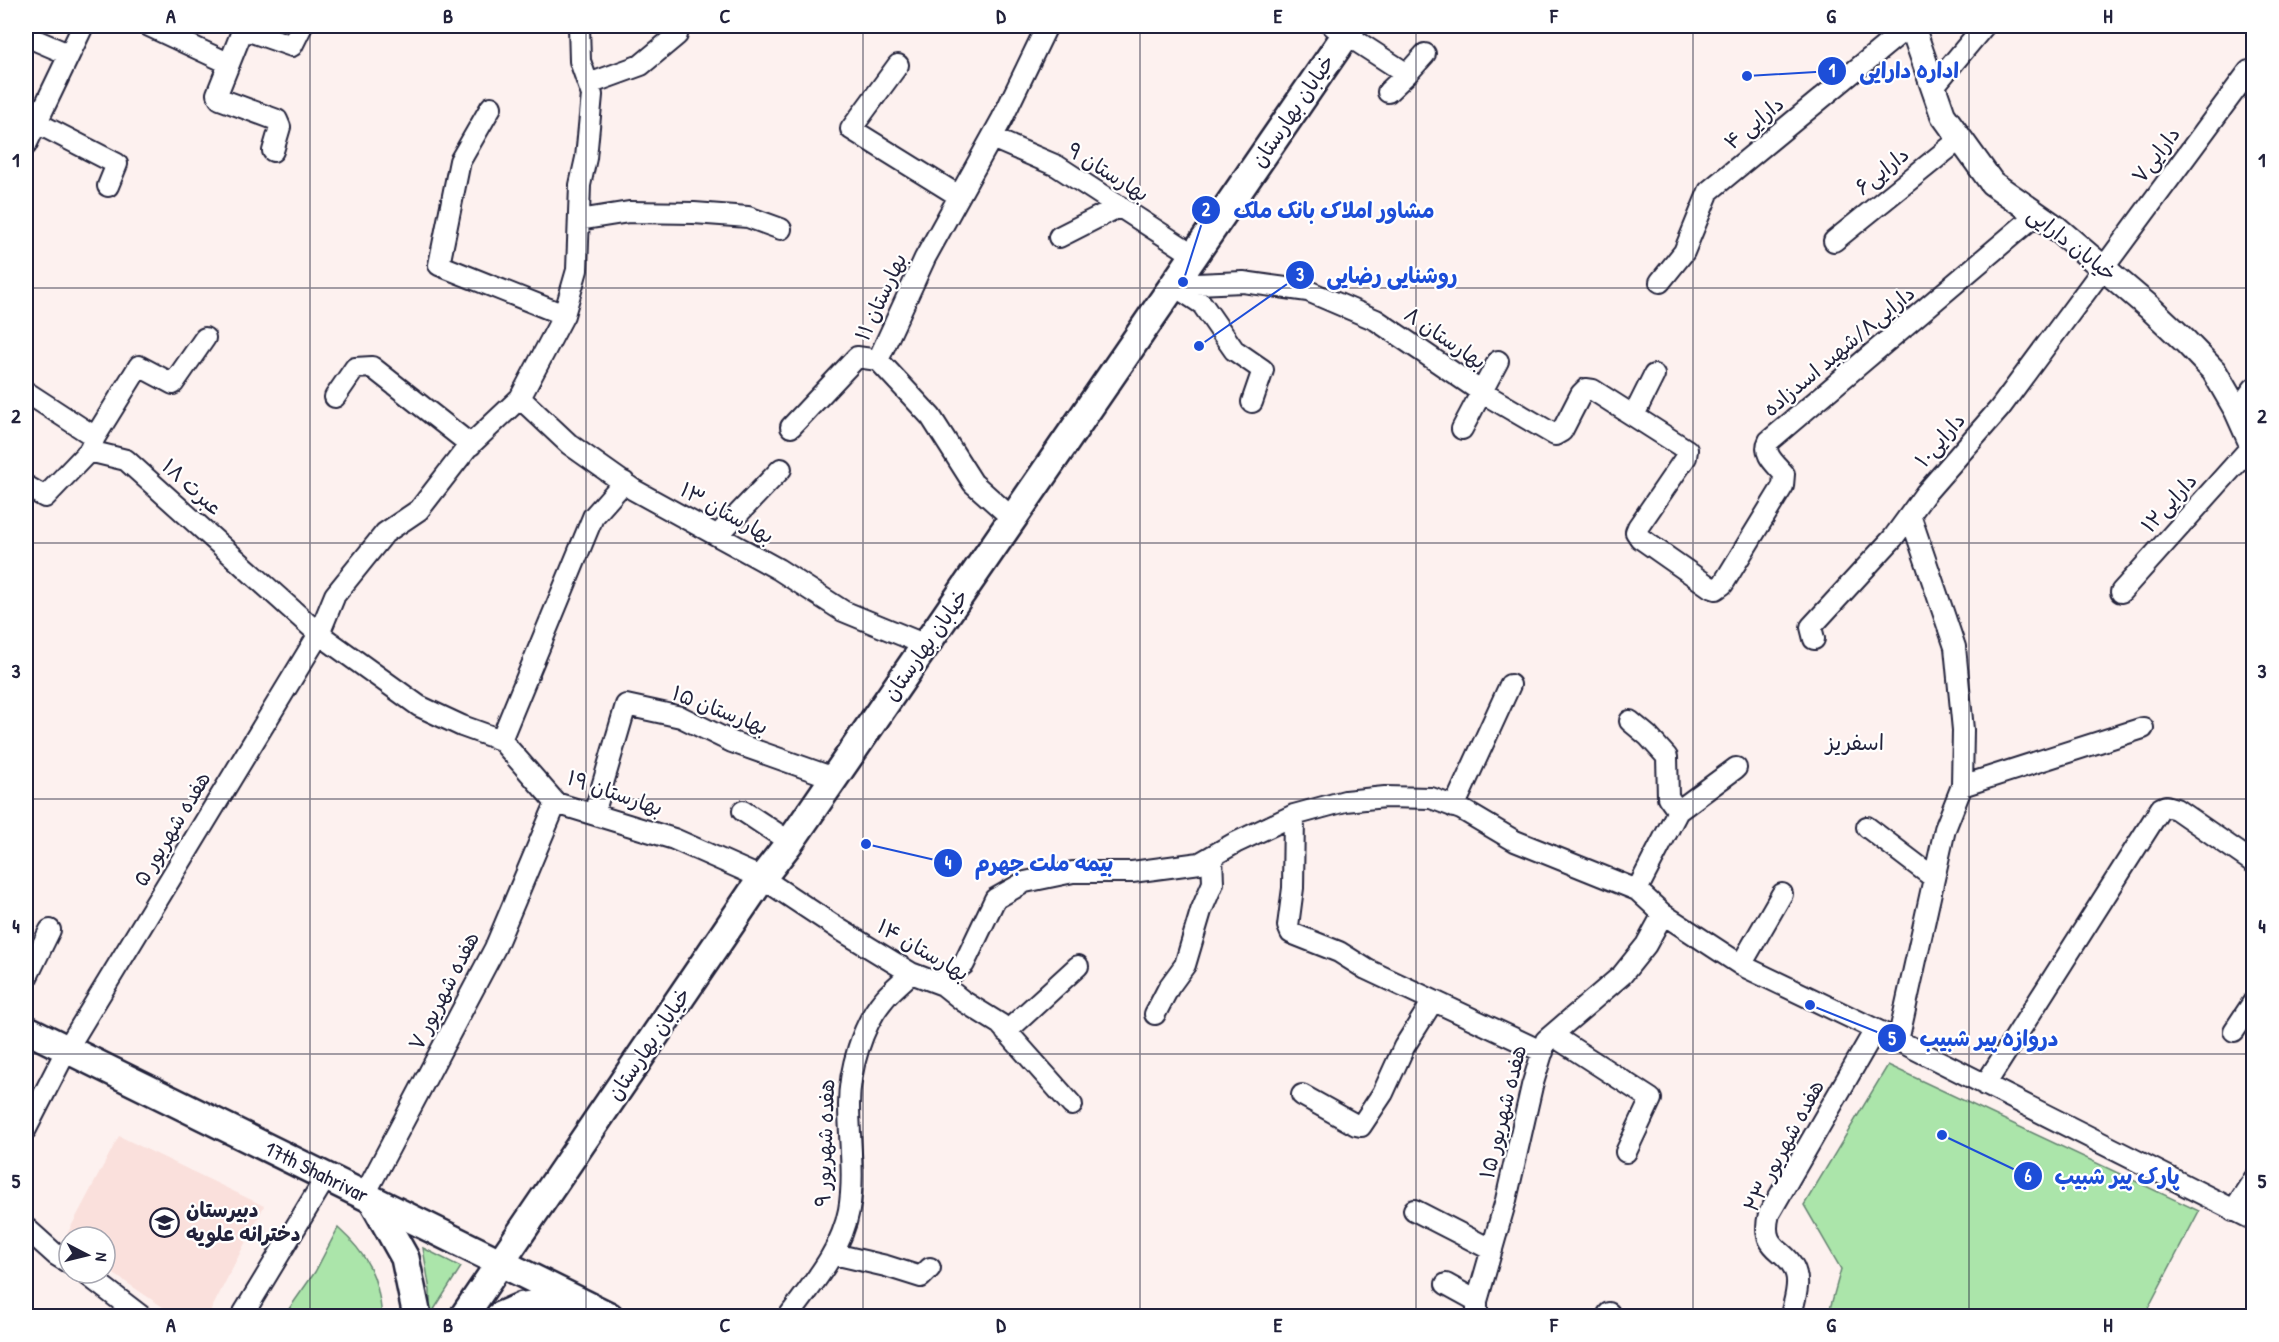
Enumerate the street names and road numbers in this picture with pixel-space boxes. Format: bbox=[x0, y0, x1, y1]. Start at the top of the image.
street label: خیابان بهارستان bbox=[1244, 49, 1341, 173]
street label: دارایی ۴ bbox=[1718, 89, 1790, 156]
street label: دارایی۷ bbox=[2125, 120, 2186, 189]
street label: بهارستان ۹ bbox=[1062, 135, 1155, 208]
street label: دارایی۶ bbox=[1848, 140, 1915, 201]
street label: خیابان دارایی bbox=[2022, 200, 2123, 288]
street label: بهارستان ۱۱ bbox=[848, 248, 913, 345]
street label: دارایی۸/شهید اسدزاده bbox=[1757, 278, 1921, 423]
street label: بهارستان ۸ bbox=[1399, 300, 1492, 376]
street label: دارایی۱۰ bbox=[1908, 406, 1971, 473]
street label: عبرت ۱۸ bbox=[156, 452, 229, 521]
street label: دارایی۱۲ bbox=[2134, 467, 2203, 539]
street label: بهارستان ۱۳ bbox=[675, 475, 779, 550]
street label: خیابان بهارستان bbox=[876, 583, 975, 706]
street label: بهارستان ۱۵ bbox=[668, 678, 772, 741]
street label: بهارستان ۱۹ bbox=[563, 763, 667, 822]
street label: هفده شهریور ۵ bbox=[126, 766, 217, 892]
street label: بهارستان ۱۴ bbox=[872, 912, 975, 988]
street label: هفده شهریور ۷ bbox=[401, 926, 486, 1055]
street label: خیابان بهارستان bbox=[600, 982, 697, 1106]
street label: هفده شهریور ۱۵ bbox=[1472, 1042, 1533, 1182]
street label: هفده شهریور ۲۳ bbox=[1736, 1074, 1831, 1217]
street label: هفده شهریور ۹ bbox=[808, 1079, 841, 1207]
street label: 17th Shahrivar bbox=[260, 1134, 374, 1209]

